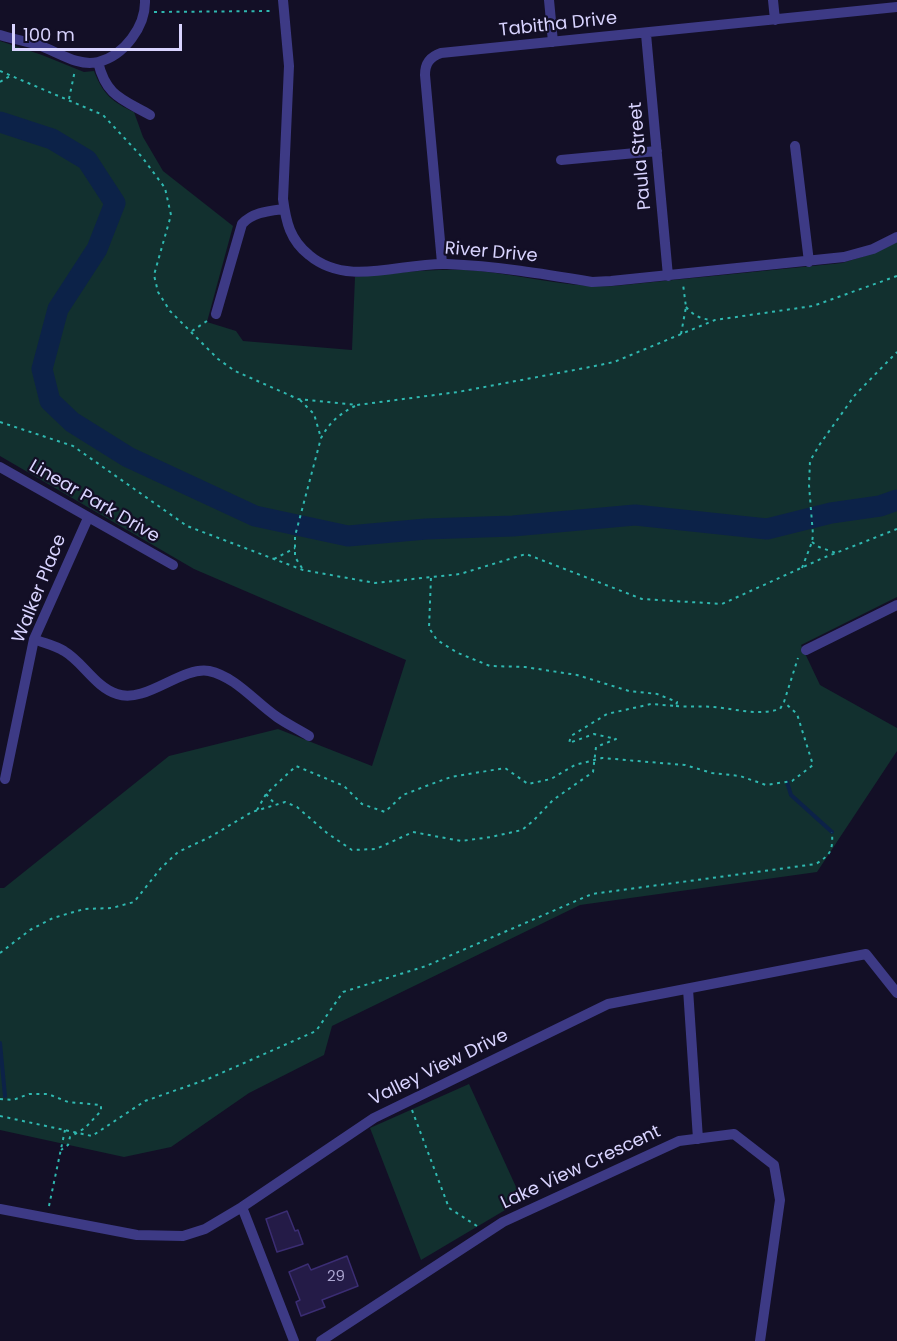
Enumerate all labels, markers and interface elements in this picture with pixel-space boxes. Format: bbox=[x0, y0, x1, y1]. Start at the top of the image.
street label: Tabitha Drive bbox=[498, 8, 618, 42]
scale bar bbox=[15, 12, 184, 50]
text: 100 m bbox=[23, 22, 75, 47]
street label: Paula Street bbox=[626, 101, 656, 211]
street label: River Drive bbox=[444, 238, 538, 268]
street label: Linear Park Drive bbox=[25, 456, 163, 548]
street label: Walker Place bbox=[8, 532, 72, 646]
street label: Valley View Drive bbox=[366, 1025, 512, 1111]
street label: Lake View Crescent bbox=[498, 1121, 664, 1215]
house number: 29 bbox=[327, 1268, 345, 1286]

